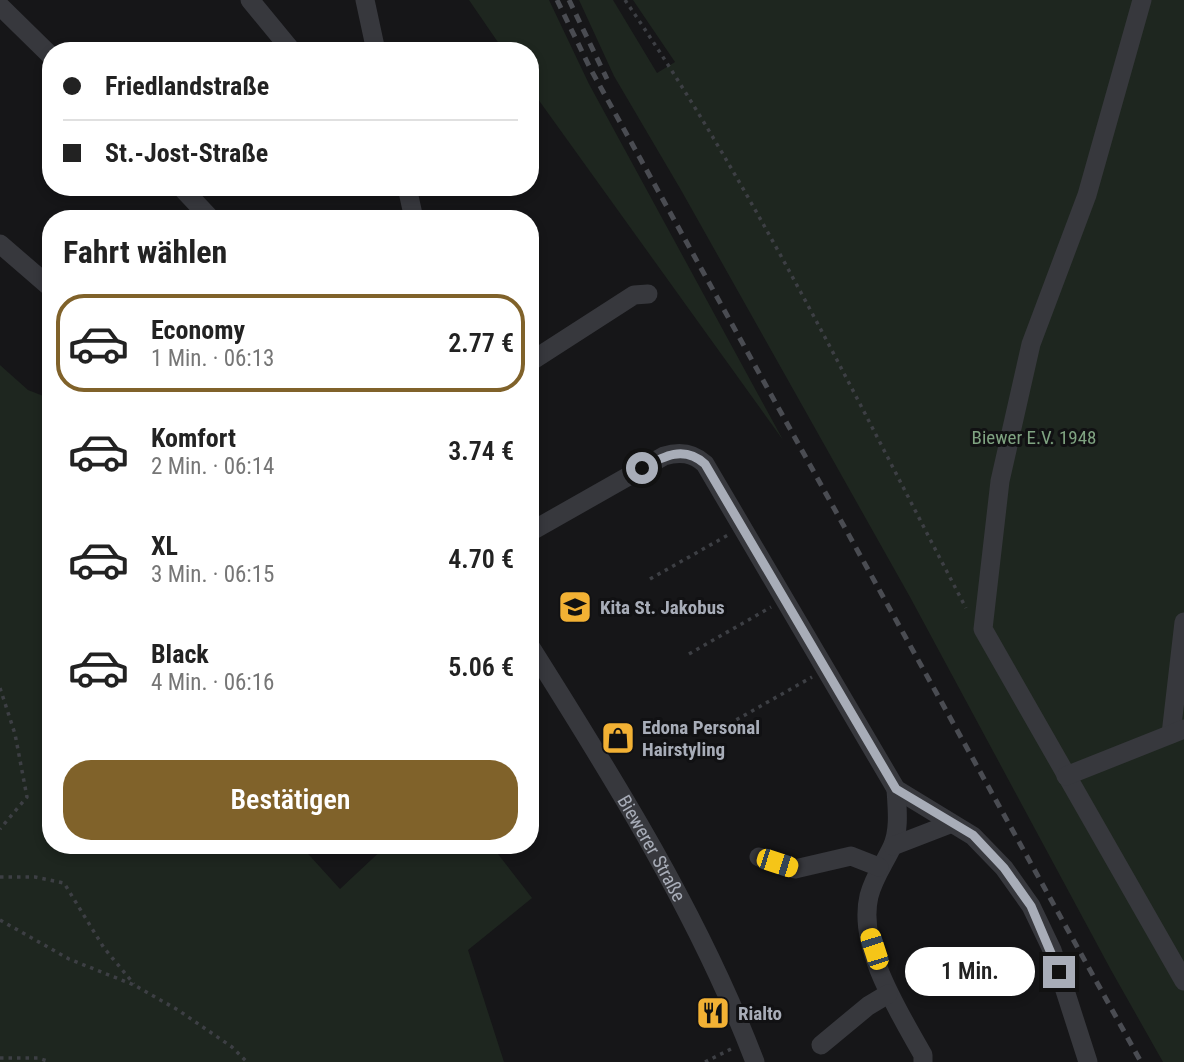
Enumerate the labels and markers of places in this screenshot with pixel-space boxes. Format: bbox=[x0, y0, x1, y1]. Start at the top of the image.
school or university icon: Kita St. Jakobus bbox=[556, 588, 594, 626]
place label: Kita St. Jakobus bbox=[600, 596, 725, 619]
place label: Edona Personal Hairstyling bbox=[642, 716, 760, 761]
shop icon: Edona Personal Hairstyling bbox=[599, 719, 637, 757]
restaurant icon: Rialto bbox=[694, 994, 732, 1032]
place label: Rialto bbox=[738, 1002, 782, 1025]

